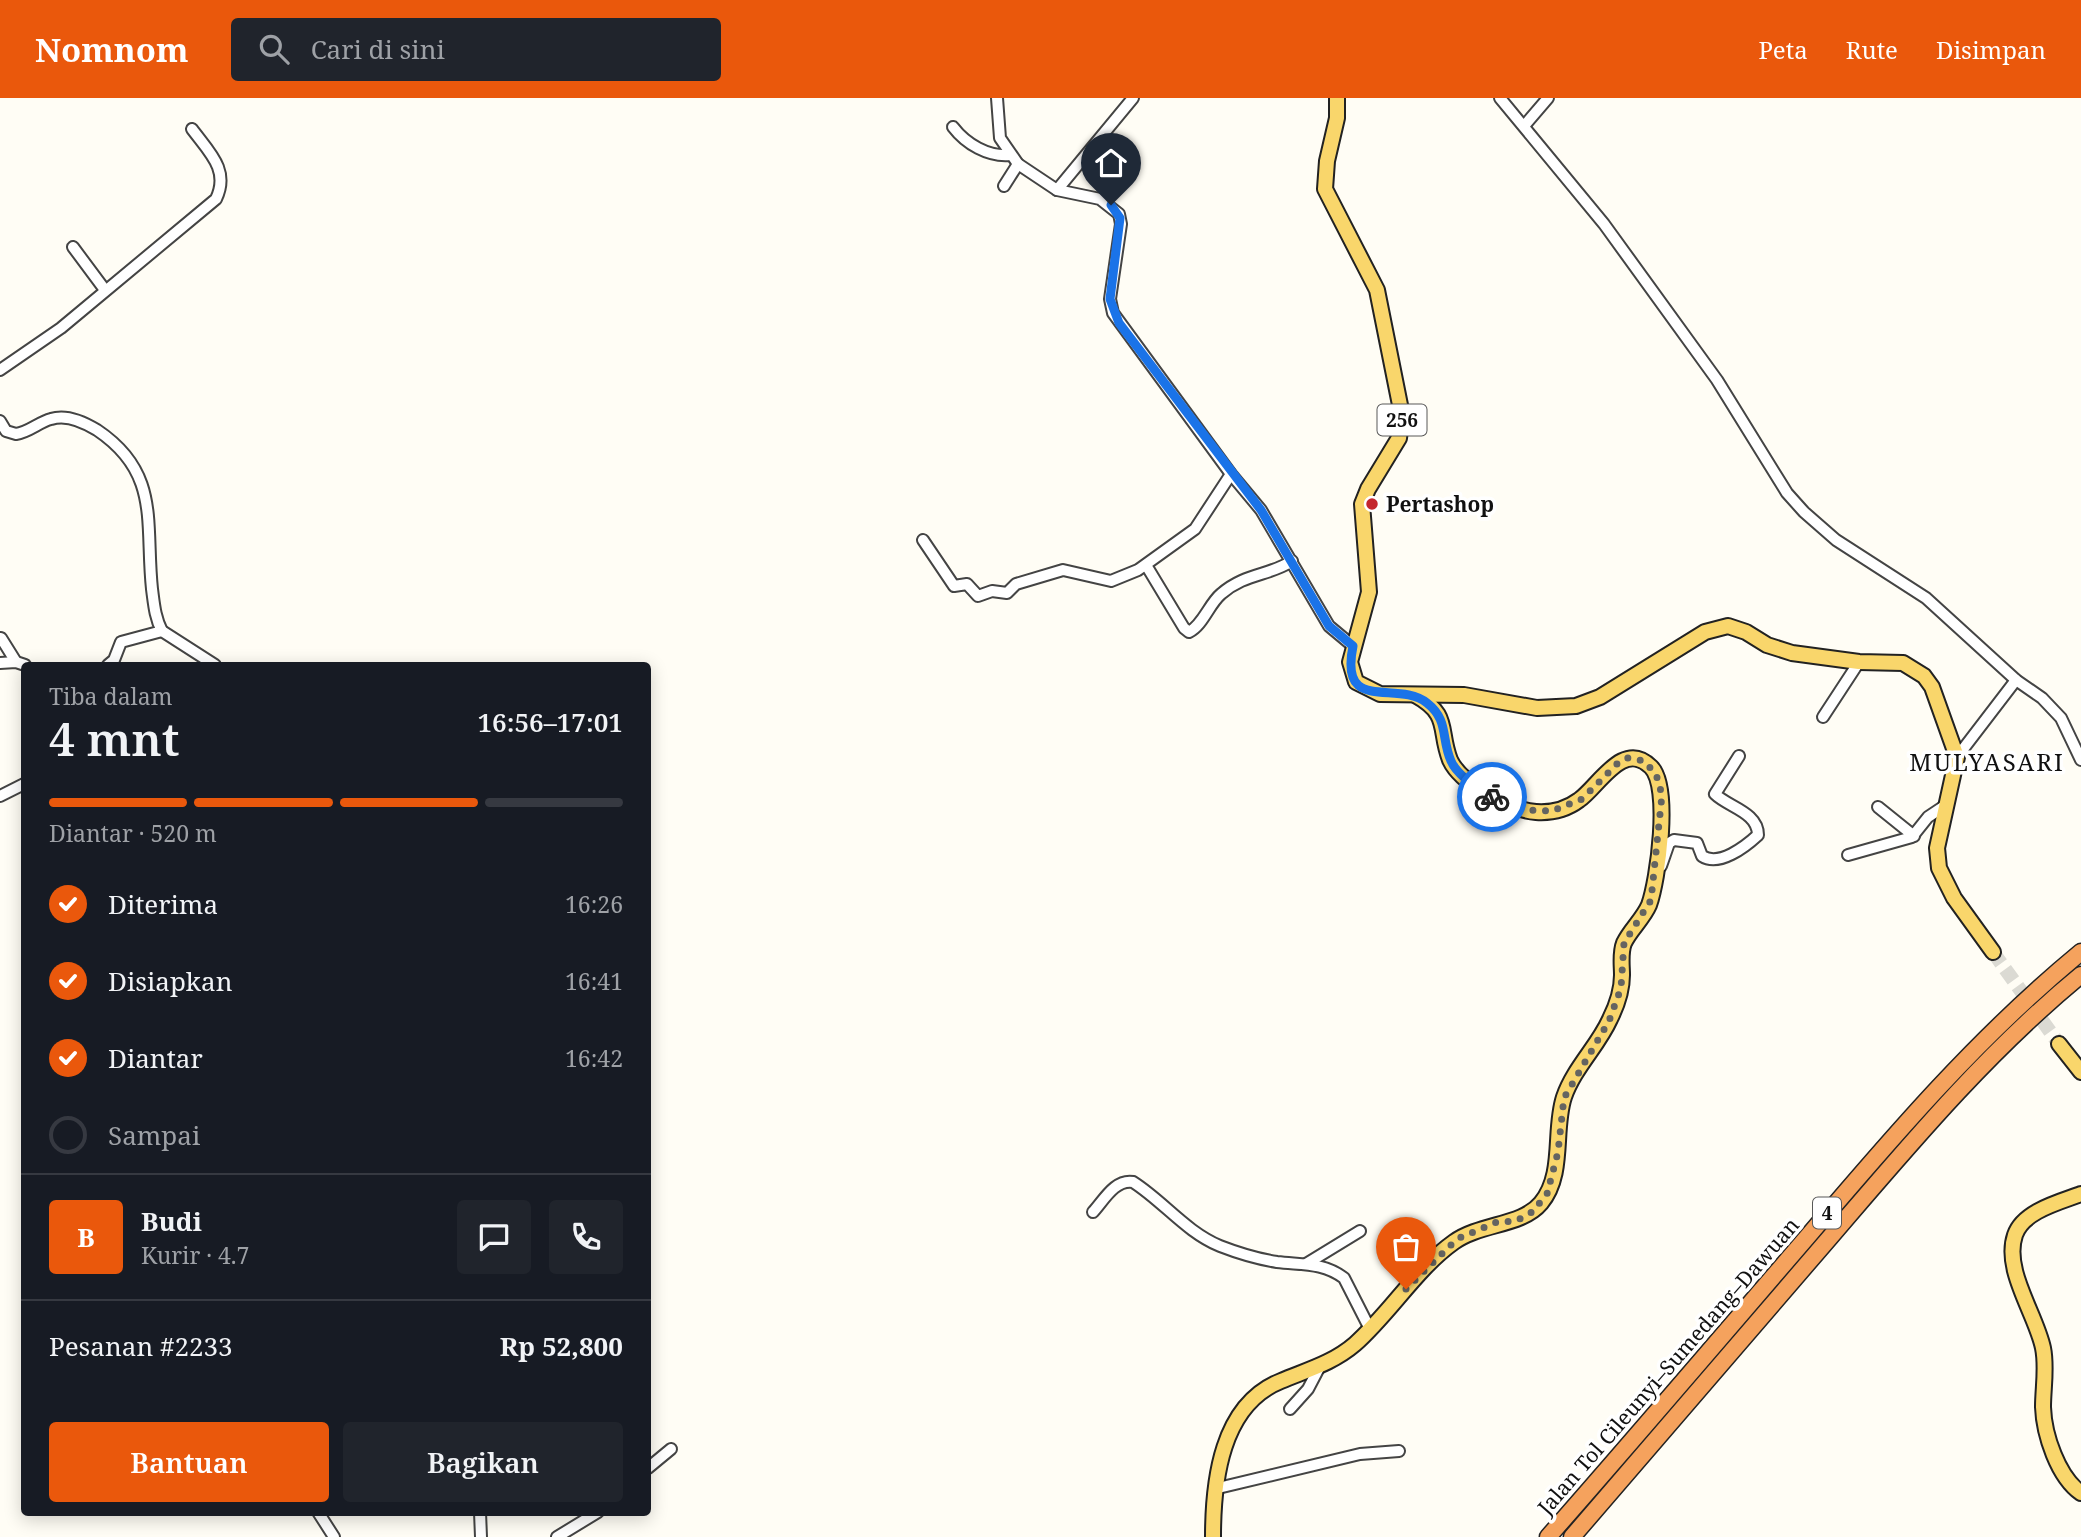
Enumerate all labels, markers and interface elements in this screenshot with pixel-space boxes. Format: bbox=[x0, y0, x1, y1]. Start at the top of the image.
search box bbox=[231, 18, 721, 81]
text: Nomnom bbox=[35, 27, 189, 72]
icon: search bbox=[255, 30, 293, 68]
text: Cari di sini bbox=[311, 31, 445, 67]
text: Peta bbox=[1758, 33, 1808, 66]
text: Rute bbox=[1846, 33, 1898, 66]
text: Disimpan bbox=[1936, 33, 2046, 66]
pin bbox=[1081, 133, 1141, 205]
icon: home bbox=[1092, 144, 1130, 182]
road number: 256 bbox=[1378, 404, 1426, 436]
place label: Pertashop bbox=[1386, 490, 1494, 518]
marker: Pertashop bbox=[1364, 496, 1380, 512]
text: Tiba dalam bbox=[49, 680, 172, 712]
text: 16:56–17:01 bbox=[477, 704, 623, 740]
text: 4 mnt bbox=[49, 707, 180, 769]
district label: MULYASARI bbox=[1909, 745, 2065, 778]
courier bbox=[1457, 762, 1527, 832]
icon: bike bbox=[1473, 778, 1511, 816]
text: Diantar · 520 m bbox=[49, 817, 217, 849]
icon: check bbox=[49, 885, 87, 923]
text: Diterima bbox=[108, 886, 218, 922]
text: 16:26 bbox=[565, 888, 623, 920]
icon: check bbox=[49, 962, 87, 1000]
text: Disiapkan bbox=[108, 963, 233, 999]
text: 16:41 bbox=[565, 965, 623, 997]
icon: check bbox=[49, 1039, 87, 1077]
text: Diantar bbox=[108, 1040, 203, 1076]
text: 16:42 bbox=[565, 1042, 623, 1074]
text: Sampai bbox=[108, 1117, 200, 1153]
road number: 4 bbox=[1813, 1198, 1841, 1228]
button: chat bbox=[457, 1200, 531, 1274]
button: phone bbox=[549, 1200, 623, 1274]
text: Budi bbox=[141, 1203, 202, 1239]
street label: Jalan Tol Cileunyi–Sumedang–Dawuan bbox=[1530, 1211, 1805, 1521]
pin bbox=[1376, 1217, 1436, 1289]
text: B bbox=[77, 1219, 95, 1255]
icon: bag bbox=[1387, 1228, 1425, 1266]
text: Kurir · 4.7 bbox=[141, 1239, 249, 1271]
text: Pesanan #2233 bbox=[49, 1328, 233, 1364]
text: Rp 52,800 bbox=[500, 1328, 623, 1364]
button: Bantuan bbox=[49, 1422, 329, 1502]
button: Bagikan bbox=[343, 1422, 623, 1502]

